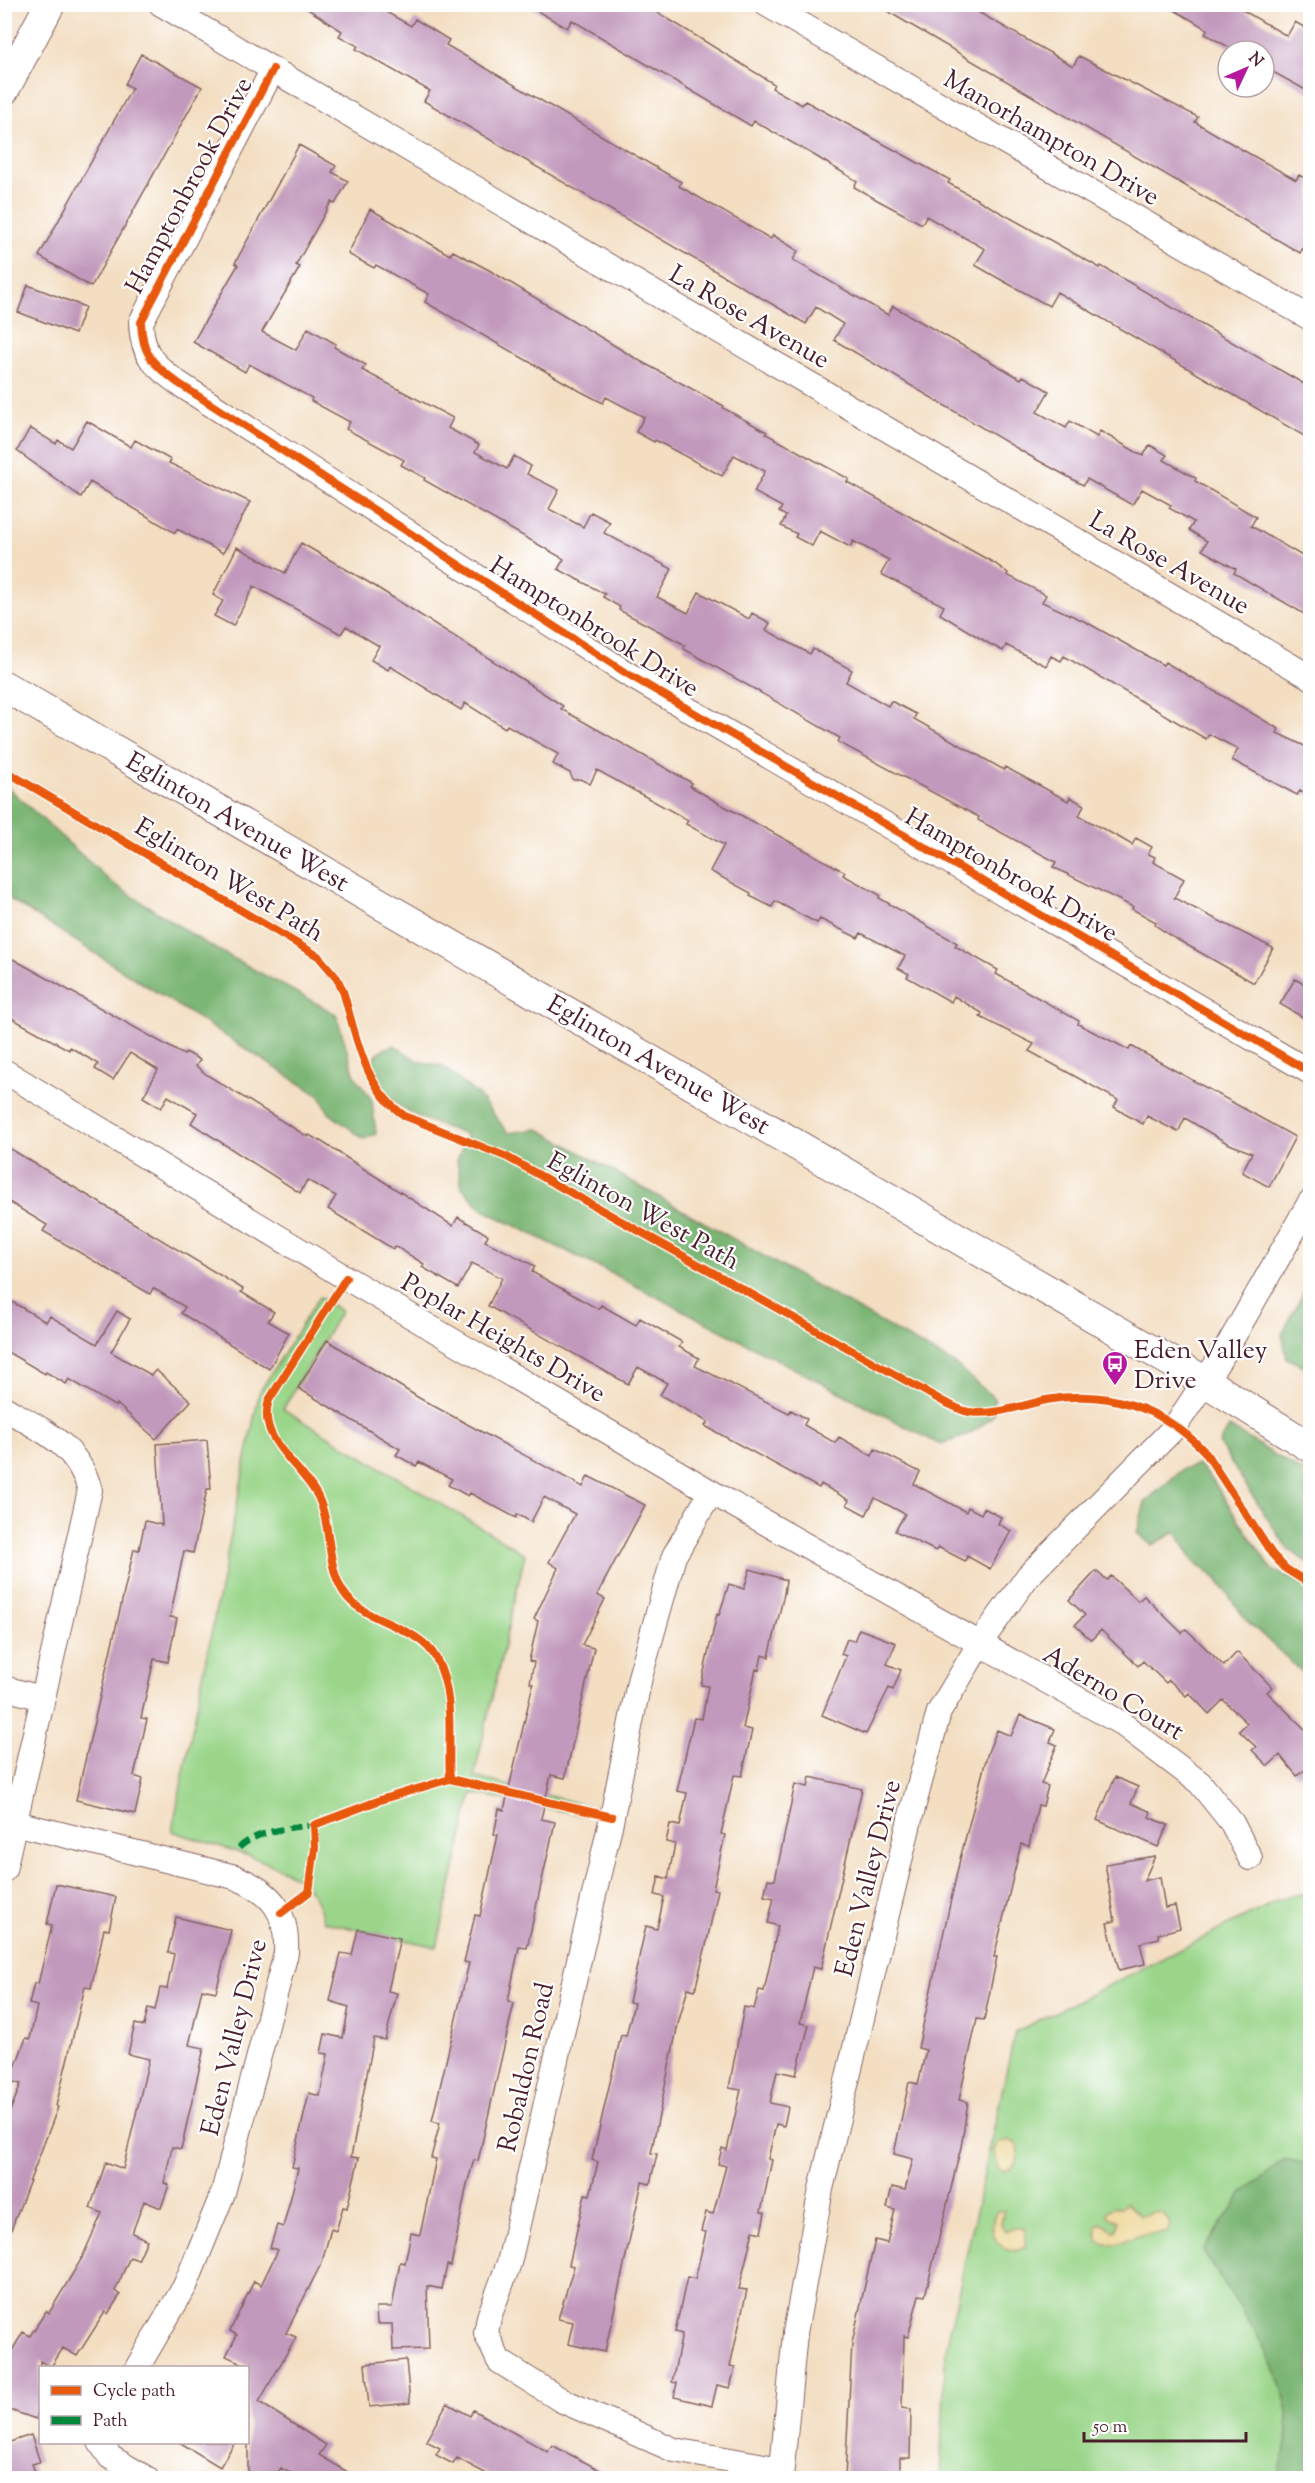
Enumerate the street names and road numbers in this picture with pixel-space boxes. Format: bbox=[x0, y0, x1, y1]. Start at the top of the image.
street label: Manorhampton Drive bbox=[936, 62, 1166, 216]
street label: Hamptonbrook Drive bbox=[117, 71, 263, 301]
street label: La Rose Avenue bbox=[662, 257, 836, 379]
street label: La Rose Avenue bbox=[1082, 503, 1256, 625]
street label: Hamptonbrook Drive bbox=[482, 549, 706, 708]
street label: Eglinton Avenue West bbox=[118, 744, 355, 902]
street label: Hamptonbrook Drive bbox=[897, 800, 1124, 952]
street label: Eglinton West Path bbox=[127, 810, 331, 952]
street label: Eglinton Avenue West bbox=[539, 987, 776, 1145]
street label: Eglinton West Path bbox=[540, 1144, 746, 1281]
street label: Poplar Heights Drive bbox=[394, 1265, 612, 1413]
street label: Aderno Court bbox=[1035, 1637, 1191, 1751]
street label: Eden Valley Drive bbox=[827, 1776, 912, 1981]
street label: Eden Valley Drive bbox=[193, 1935, 278, 2140]
street label: Robaldon Road bbox=[490, 1979, 565, 2156]

